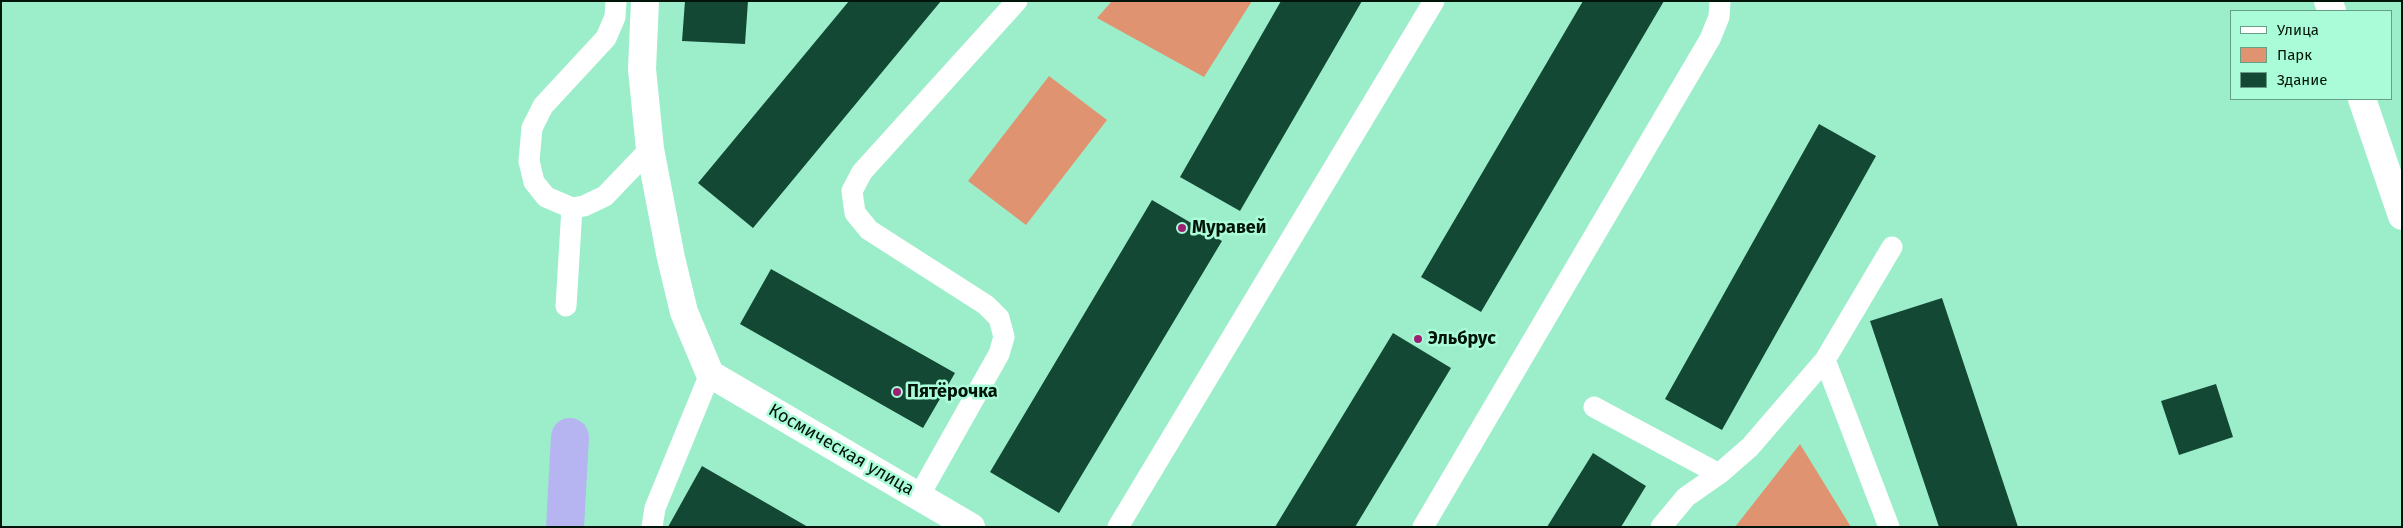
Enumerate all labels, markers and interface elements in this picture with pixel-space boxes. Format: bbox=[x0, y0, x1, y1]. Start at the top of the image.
legend bbox=[2230, 10, 2393, 100]
text: Улица bbox=[2277, 21, 2319, 39]
text: Парк bbox=[2277, 46, 2312, 64]
text: Здание bbox=[2277, 71, 2327, 89]
place label: Муравей bbox=[1192, 217, 1266, 239]
marker: Муравей bbox=[1176, 222, 1188, 234]
place label: Эльбрус bbox=[1428, 328, 1496, 350]
marker: Эльбрус bbox=[1412, 333, 1424, 345]
place label: Пятёрочка bbox=[907, 381, 998, 403]
marker: Пятёрочка bbox=[891, 386, 903, 398]
street label: Космическая улица bbox=[764, 400, 918, 500]

